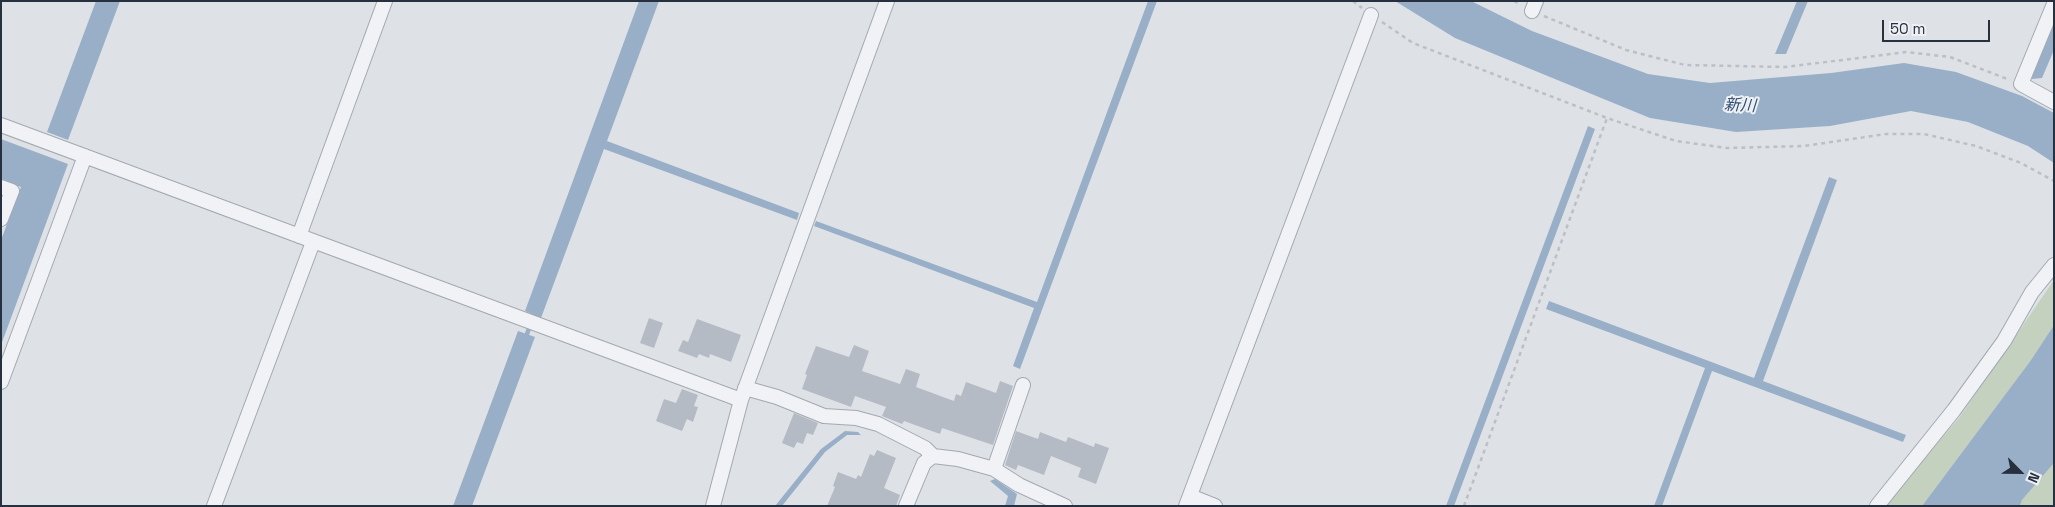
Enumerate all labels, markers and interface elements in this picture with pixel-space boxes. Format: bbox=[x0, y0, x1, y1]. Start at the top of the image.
scale bar bbox=[1885, 10, 1992, 42]
text: 50 m bbox=[1890, 19, 1925, 38]
water label: 新川 bbox=[1724, 96, 1756, 116]
north arrow bbox=[1995, 447, 2045, 497]
text: N bbox=[2024, 470, 2044, 486]

